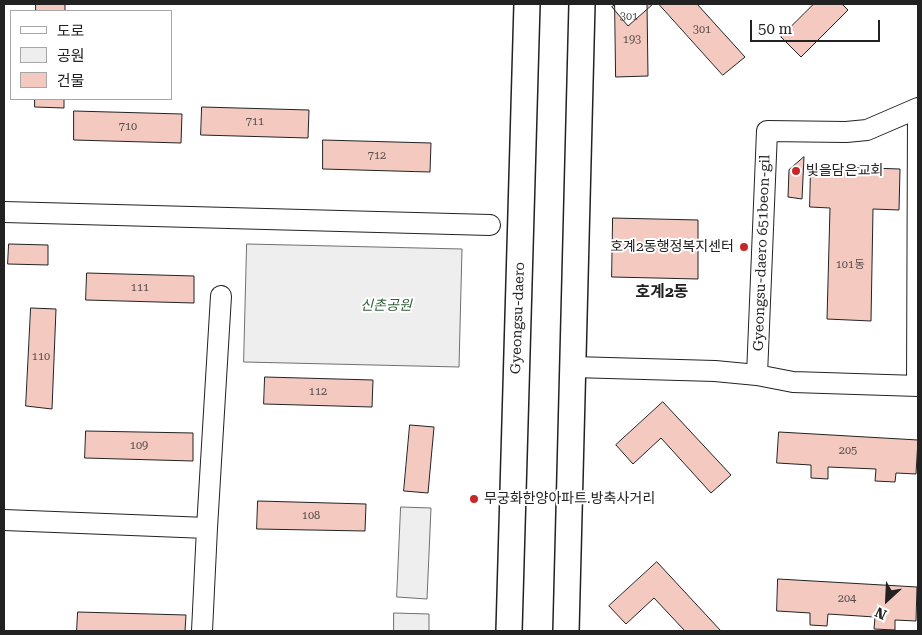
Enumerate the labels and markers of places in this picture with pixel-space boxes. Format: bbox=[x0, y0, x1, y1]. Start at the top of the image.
place label: 빛을담은교회 bbox=[806, 163, 883, 179]
marker: 빛을담은교회 bbox=[790, 165, 802, 177]
place label: 호계2동행정복지센터 bbox=[610, 239, 734, 255]
marker: 호계2동행정복지센터 bbox=[738, 241, 750, 253]
place label: 무궁화한양아파트.방축사거리 bbox=[484, 491, 655, 507]
marker: 무궁화한양아파트.방축사거리 bbox=[468, 493, 480, 505]

